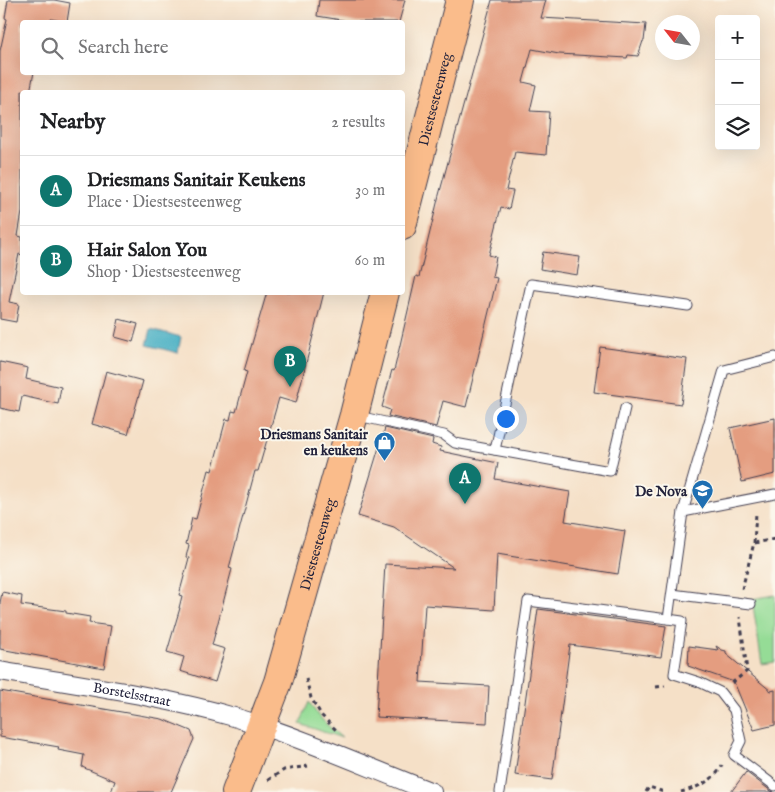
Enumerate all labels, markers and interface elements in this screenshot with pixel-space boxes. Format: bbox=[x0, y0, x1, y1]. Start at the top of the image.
north arrow bbox=[655, 15, 700, 60]
map controls bbox=[715, 15, 760, 150]
button: + bbox=[715, 15, 760, 60]
search box bbox=[20, 20, 405, 75]
icon: search bbox=[38, 34, 66, 62]
text: Search here bbox=[78, 36, 169, 60]
street label: Diestsesteenweg bbox=[415, 50, 456, 148]
button: − bbox=[715, 60, 760, 105]
button: layers bbox=[715, 105, 760, 150]
text: Nearby bbox=[40, 109, 105, 136]
text: 2 results bbox=[331, 113, 385, 133]
text: Driesmans Sanitair Keukens bbox=[87, 169, 305, 193]
text: A bbox=[51, 181, 61, 201]
text: 30 m bbox=[355, 181, 385, 201]
text: Place · Diestsesteenweg bbox=[87, 193, 241, 213]
text: Hair Salon You bbox=[87, 239, 207, 263]
text: B bbox=[51, 251, 61, 271]
text: 60 m bbox=[355, 251, 385, 271]
text: Shop · Diestsesteenweg bbox=[87, 263, 241, 283]
pin: B bbox=[274, 346, 306, 387]
your location bbox=[493, 406, 519, 432]
place label: Driesmans Sanitair en keukens bbox=[260, 426, 369, 460]
shop icon: Driesmans Sanitair en keukens bbox=[372, 430, 396, 461]
pin: A bbox=[449, 463, 481, 504]
school or university icon: De Nova bbox=[691, 479, 715, 510]
place label: De Nova bbox=[635, 483, 688, 501]
street label: Diestsesteenweg bbox=[296, 496, 340, 593]
street label: Borstelsstraat bbox=[92, 679, 173, 711]

